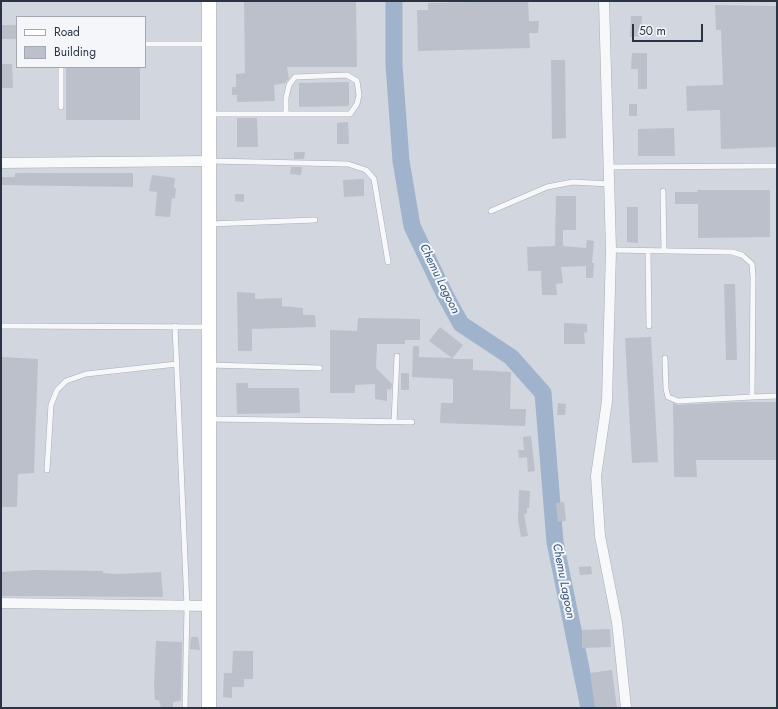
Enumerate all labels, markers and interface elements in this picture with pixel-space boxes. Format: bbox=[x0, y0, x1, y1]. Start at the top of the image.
legend bbox=[16, 16, 146, 68]
scale bar bbox=[634, 16, 705, 42]
text: 50 m bbox=[639, 22, 666, 40]
text: Road bbox=[54, 23, 80, 41]
text: Building bbox=[54, 43, 96, 61]
water label: Chemu Lagoon bbox=[416, 242, 462, 316]
water label: Chemu Lagoon bbox=[549, 542, 577, 620]

